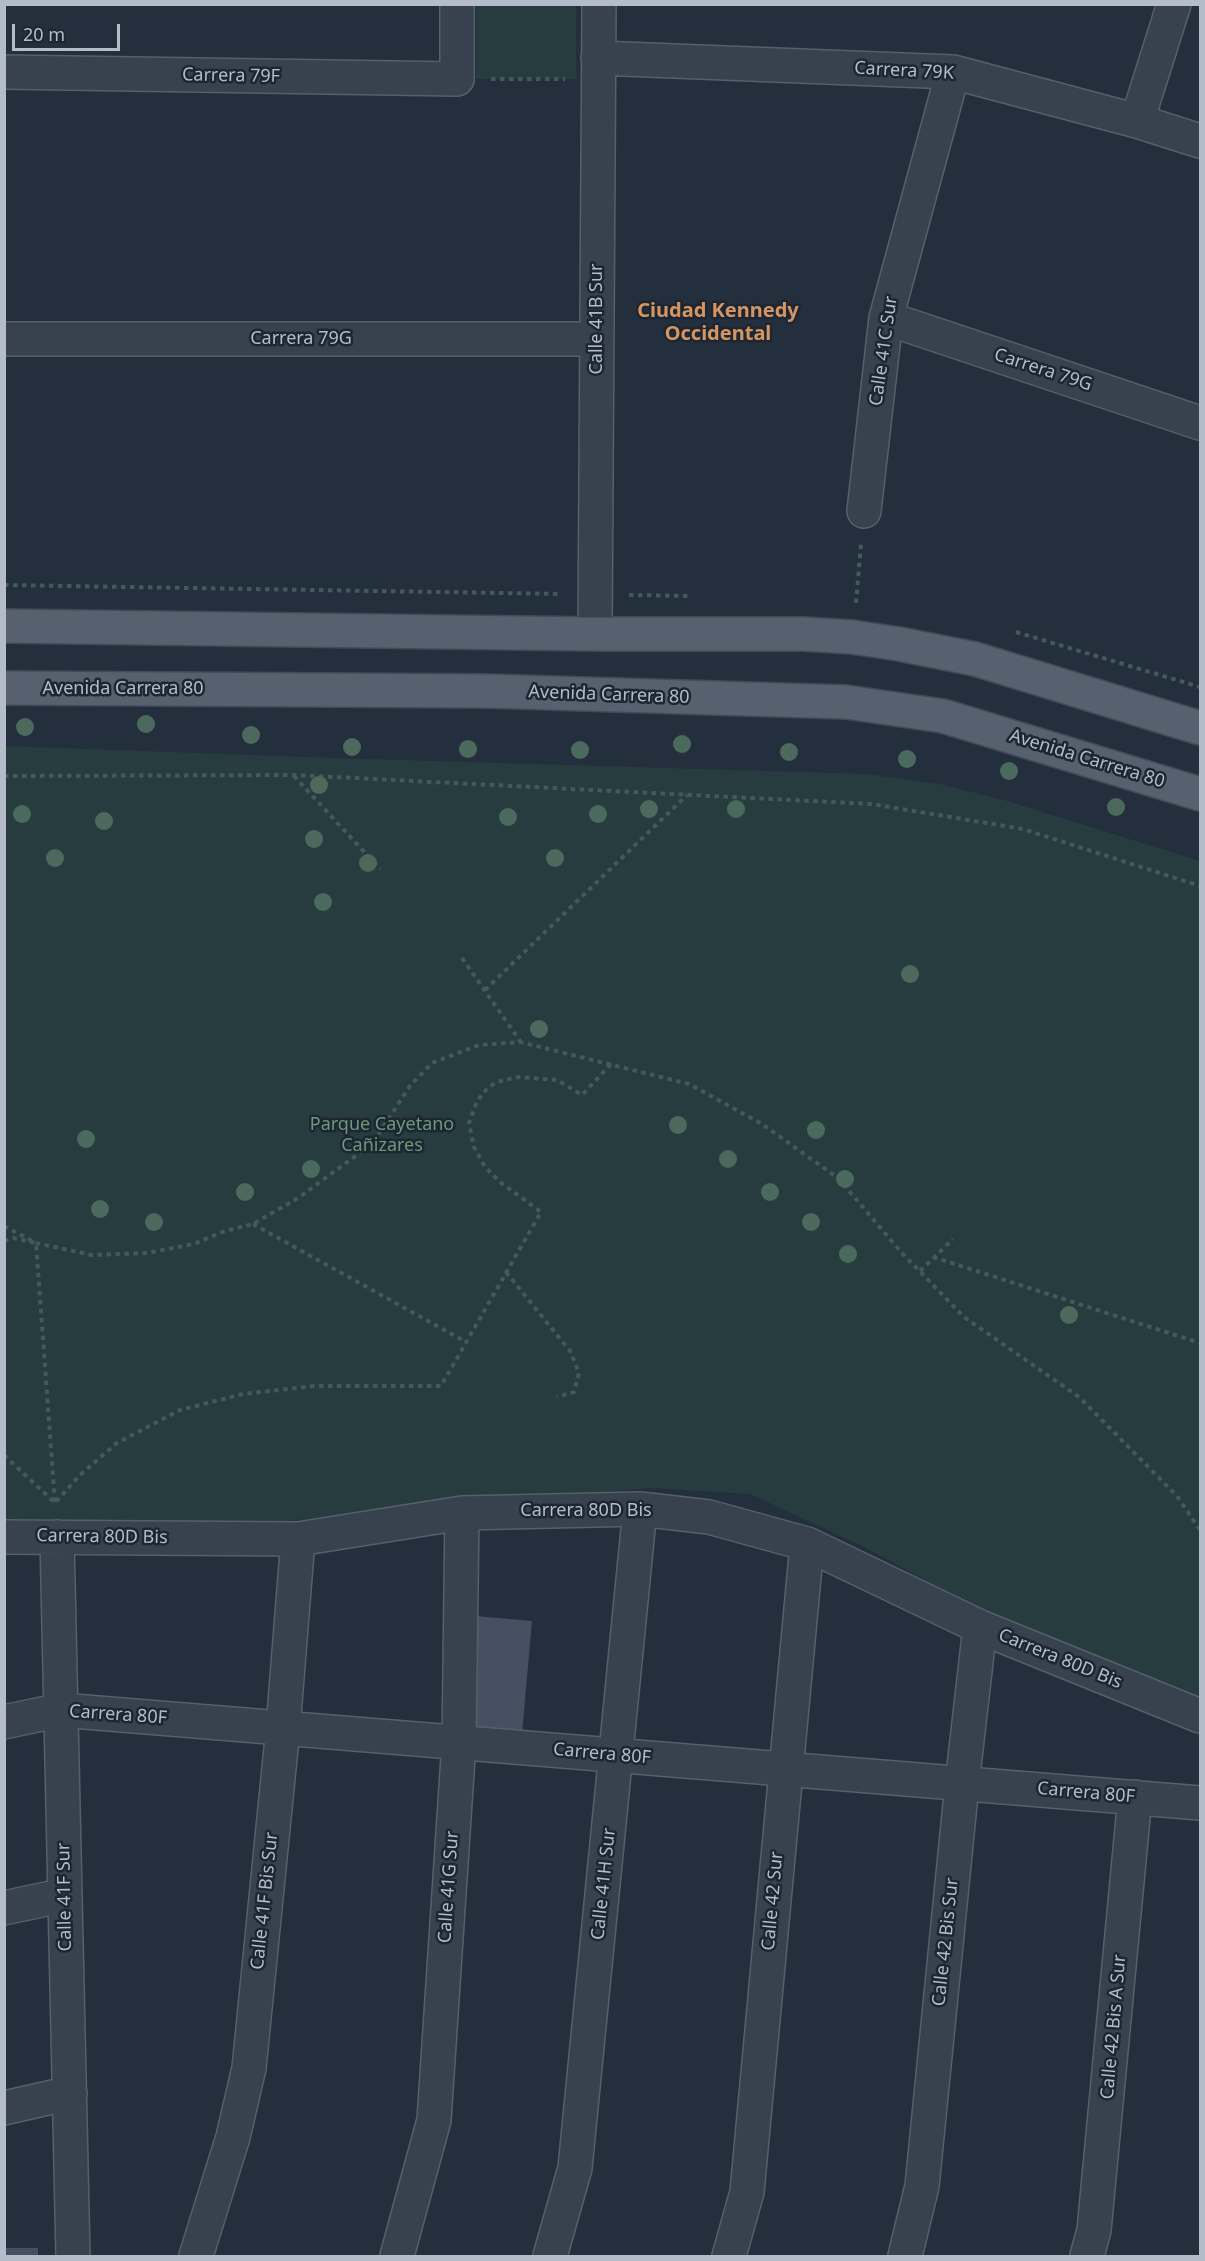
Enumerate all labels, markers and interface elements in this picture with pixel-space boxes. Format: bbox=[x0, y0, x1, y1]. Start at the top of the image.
scale bar bbox=[15, 12, 123, 50]
text: 20 m bbox=[23, 22, 65, 46]
street label: Carrera 79K bbox=[854, 58, 954, 84]
street label: Carrera 79F bbox=[182, 64, 280, 88]
street label: Calle 41B Sur bbox=[586, 263, 608, 375]
street label: Calle 41C Sur bbox=[866, 295, 902, 407]
district label: Ciudad Kennedy Occidental bbox=[637, 299, 799, 346]
street label: Carrera 79G bbox=[250, 328, 352, 350]
street label: Carrera 79G bbox=[991, 344, 1095, 396]
street label: Avenida Carrera 80 bbox=[43, 678, 203, 700]
street label: Avenida Carrera 80 bbox=[528, 681, 690, 709]
street label: Avenida Carrera 80 bbox=[1007, 725, 1167, 793]
park label: Parque Cayetano Cañizares bbox=[310, 1114, 454, 1156]
street label: Carrera 80D Bis bbox=[520, 1500, 652, 1522]
street label: Carrera 80D Bis bbox=[36, 1525, 168, 1549]
street label: Carrera 80D Bis bbox=[995, 1624, 1125, 1694]
street label: Carrera 80F bbox=[68, 1701, 168, 1729]
street label: Carrera 80F bbox=[552, 1739, 652, 1769]
street label: Carrera 80F bbox=[1036, 1778, 1136, 1808]
street label: Calle 41H Sur bbox=[587, 1827, 621, 1941]
street label: Calle 41G Sur bbox=[434, 1830, 464, 1944]
street label: Calle 41F Bis Sur bbox=[247, 1831, 283, 1971]
street label: Calle 41F Sur bbox=[53, 1842, 77, 1952]
street label: Calle 42 Sur bbox=[758, 1851, 788, 1951]
street label: Calle 42 Bis Sur bbox=[929, 1877, 963, 2007]
street label: Calle 42 Bis A Sur bbox=[1097, 1954, 1131, 2100]

